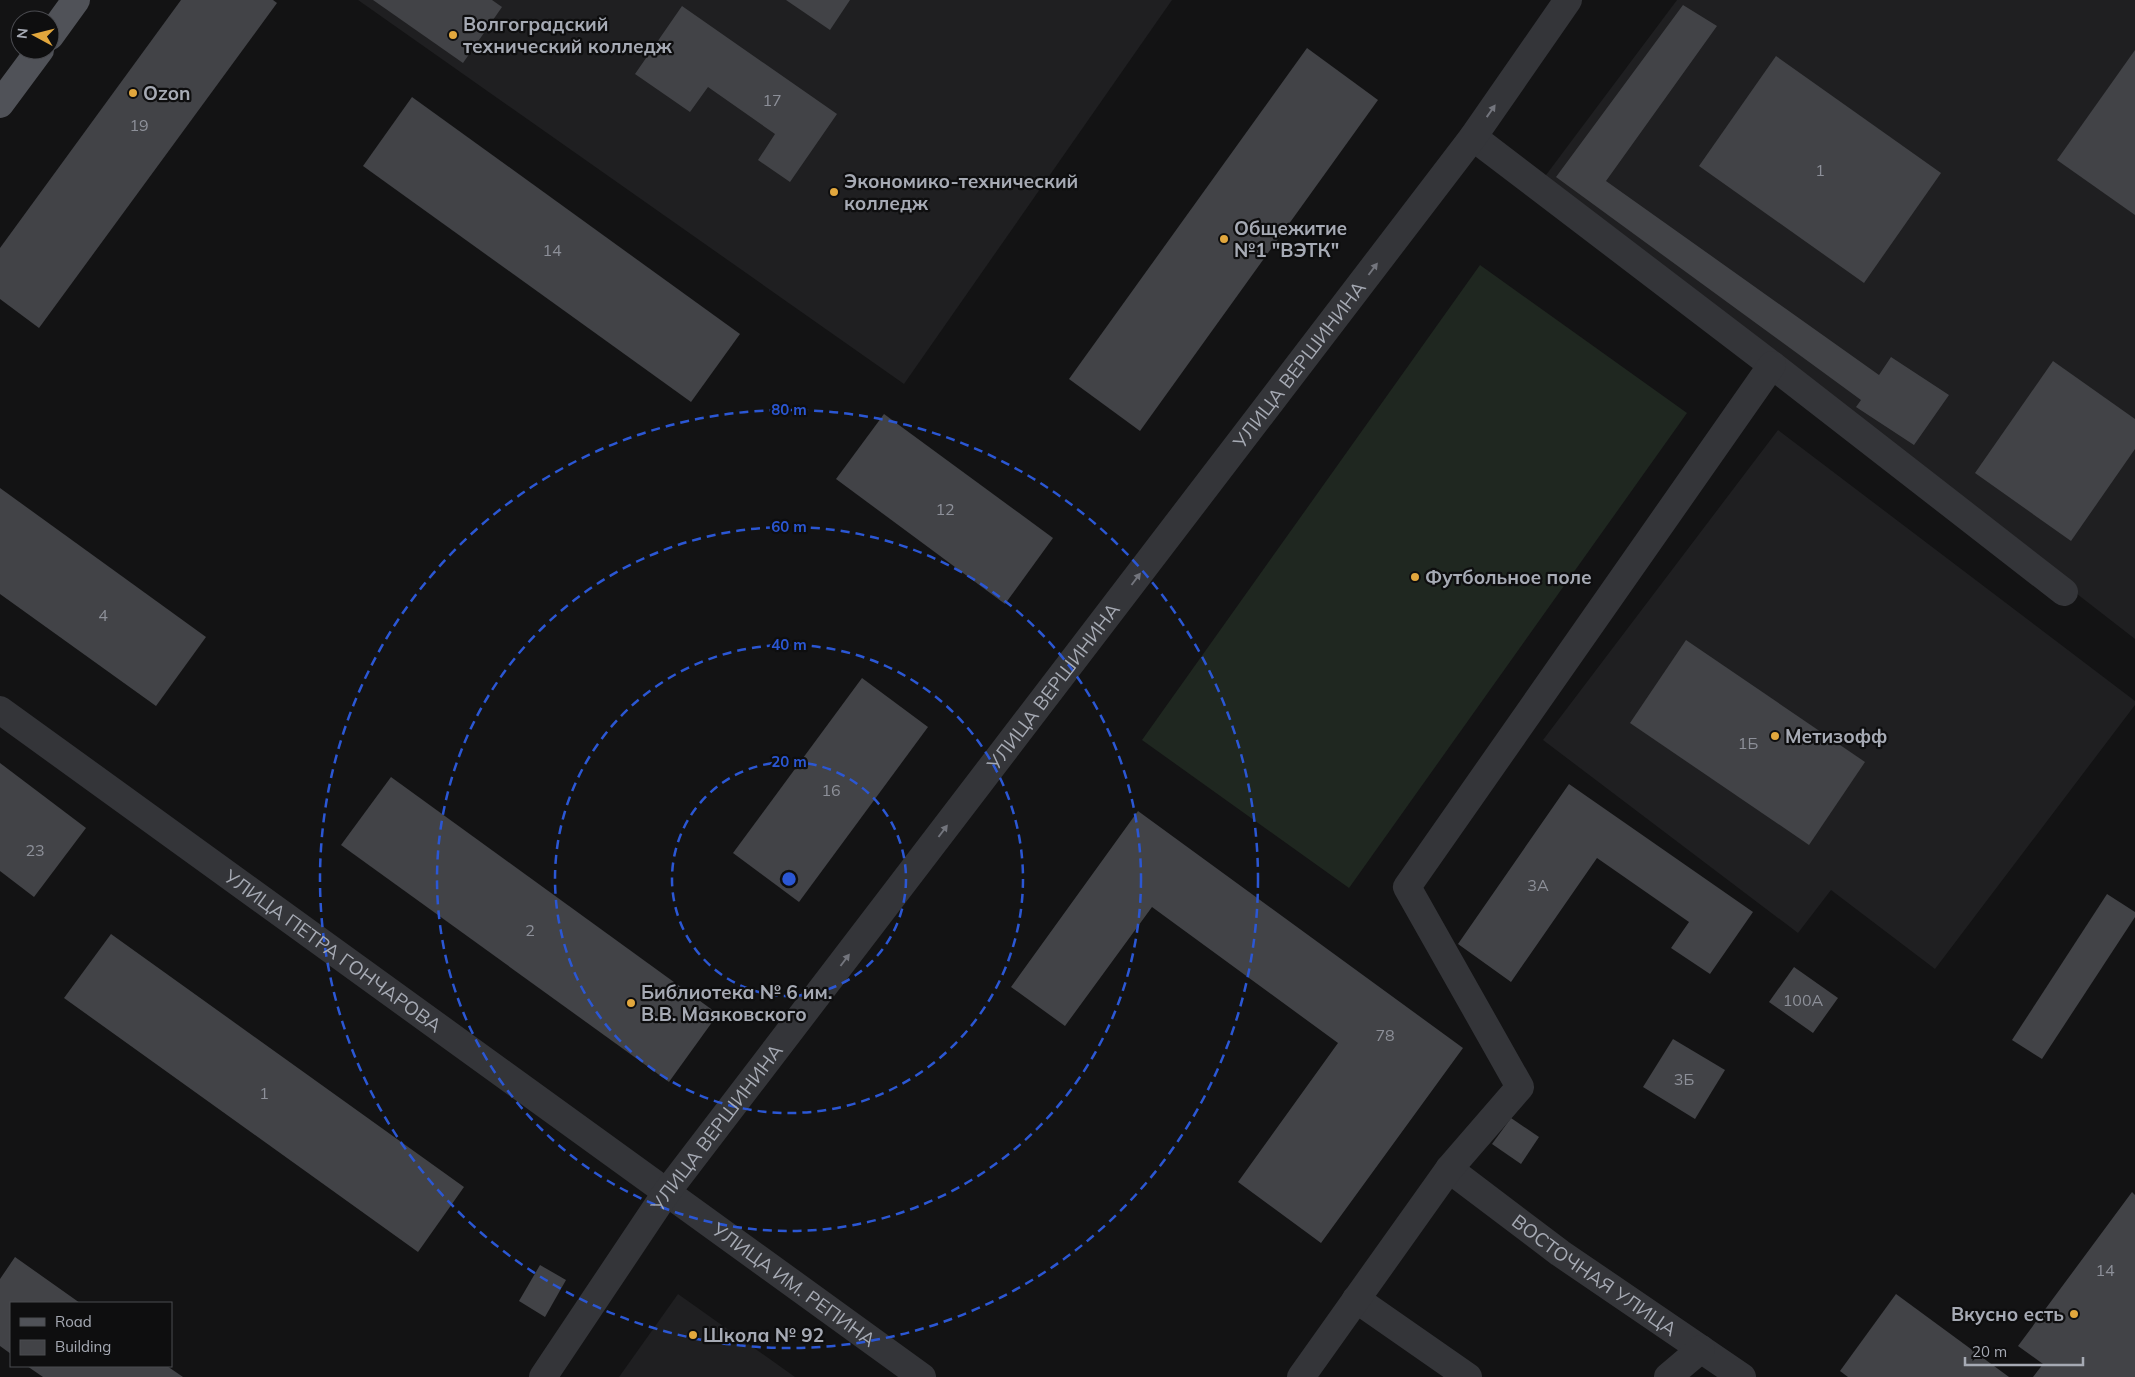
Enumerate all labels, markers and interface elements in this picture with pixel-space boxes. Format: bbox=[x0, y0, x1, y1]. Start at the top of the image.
north arrow bbox=[10, 10, 60, 60]
place label: Волгоградский технический колледж bbox=[463, 12, 673, 58]
text: N bbox=[13, 27, 32, 40]
marker: Волгоградский технический колледж bbox=[447, 29, 459, 41]
place label: Ozon bbox=[143, 81, 190, 105]
marker: Ozon bbox=[127, 87, 139, 99]
house number: 17 bbox=[762, 90, 782, 110]
one-way arrow bbox=[1487, 104, 1496, 118]
house number: 19 bbox=[129, 115, 149, 135]
house number: 1 bbox=[1815, 160, 1825, 180]
place label: Экономико-технический колледж bbox=[844, 169, 1078, 215]
marker: Экономико-технический колледж bbox=[828, 186, 840, 198]
place label: Общежитие №1 "ВЭТК" bbox=[1234, 216, 1347, 262]
marker: Общежитие №1 "ВЭТК" bbox=[1218, 233, 1230, 245]
house number: 14 bbox=[542, 240, 562, 260]
one-way arrow bbox=[1368, 262, 1378, 276]
street label: УЛИЦА ВЕРШИНИНА bbox=[1227, 276, 1371, 454]
text: 80 m bbox=[771, 400, 807, 419]
house number: 12 bbox=[935, 499, 955, 519]
text: 60 m bbox=[771, 517, 807, 536]
place label: Футбольное поле bbox=[1425, 565, 1592, 589]
marker: Футбольное поле bbox=[1409, 571, 1421, 583]
one-way arrow bbox=[1131, 572, 1141, 586]
street label: УЛИЦА ВЕРШИНИНА bbox=[981, 598, 1125, 775]
house number: 4 bbox=[98, 605, 108, 625]
text: 40 m bbox=[771, 635, 807, 654]
place label: Метизофф bbox=[1785, 724, 1887, 748]
marker: Метизофф bbox=[1769, 730, 1781, 742]
house number: 1Б bbox=[1738, 733, 1758, 753]
text: 20 m bbox=[771, 752, 807, 771]
house number: 16 bbox=[821, 780, 841, 800]
one-way arrow bbox=[938, 825, 949, 838]
house number: 23 bbox=[25, 840, 45, 860]
street label: УЛИЦА ПЕТРА ГОНЧАРОВА bbox=[219, 864, 446, 1038]
centre of rings bbox=[780, 870, 798, 888]
house number: 3А bbox=[1527, 875, 1549, 895]
house number: 2 bbox=[525, 920, 535, 940]
one-way arrow bbox=[839, 954, 850, 967]
place label: Библиотека № 6 им. В.В. Маяковского bbox=[641, 980, 832, 1026]
house number: 100А bbox=[1783, 990, 1824, 1010]
marker: Библиотека № 6 им. В.В. Маяковского bbox=[625, 997, 637, 1009]
house number: 78 bbox=[1375, 1025, 1395, 1045]
street label: УЛИЦА ВЕРШИНИНА bbox=[645, 1039, 788, 1217]
house number: 3Б bbox=[1674, 1069, 1694, 1089]
house number: 1 bbox=[259, 1083, 269, 1103]
street label: ВОСТОЧНАЯ УЛИЦА bbox=[1507, 1209, 1682, 1341]
street label: УЛИЦА ИМ. РЕПИНА bbox=[707, 1217, 881, 1352]
house number: 14 bbox=[2095, 1260, 2115, 1280]
legend bbox=[10, 1302, 172, 1367]
place label: Вкусно есть bbox=[1951, 1302, 2064, 1326]
marker: Вкусно есть bbox=[2068, 1308, 2080, 1320]
text: Road bbox=[55, 1312, 92, 1331]
place label: Школа № 92 bbox=[703, 1323, 824, 1347]
marker: Школа № 92 bbox=[687, 1329, 699, 1341]
scale bar bbox=[1965, 1334, 2082, 1366]
text: Building bbox=[55, 1337, 111, 1356]
text: 20 m bbox=[1972, 1342, 2007, 1361]

